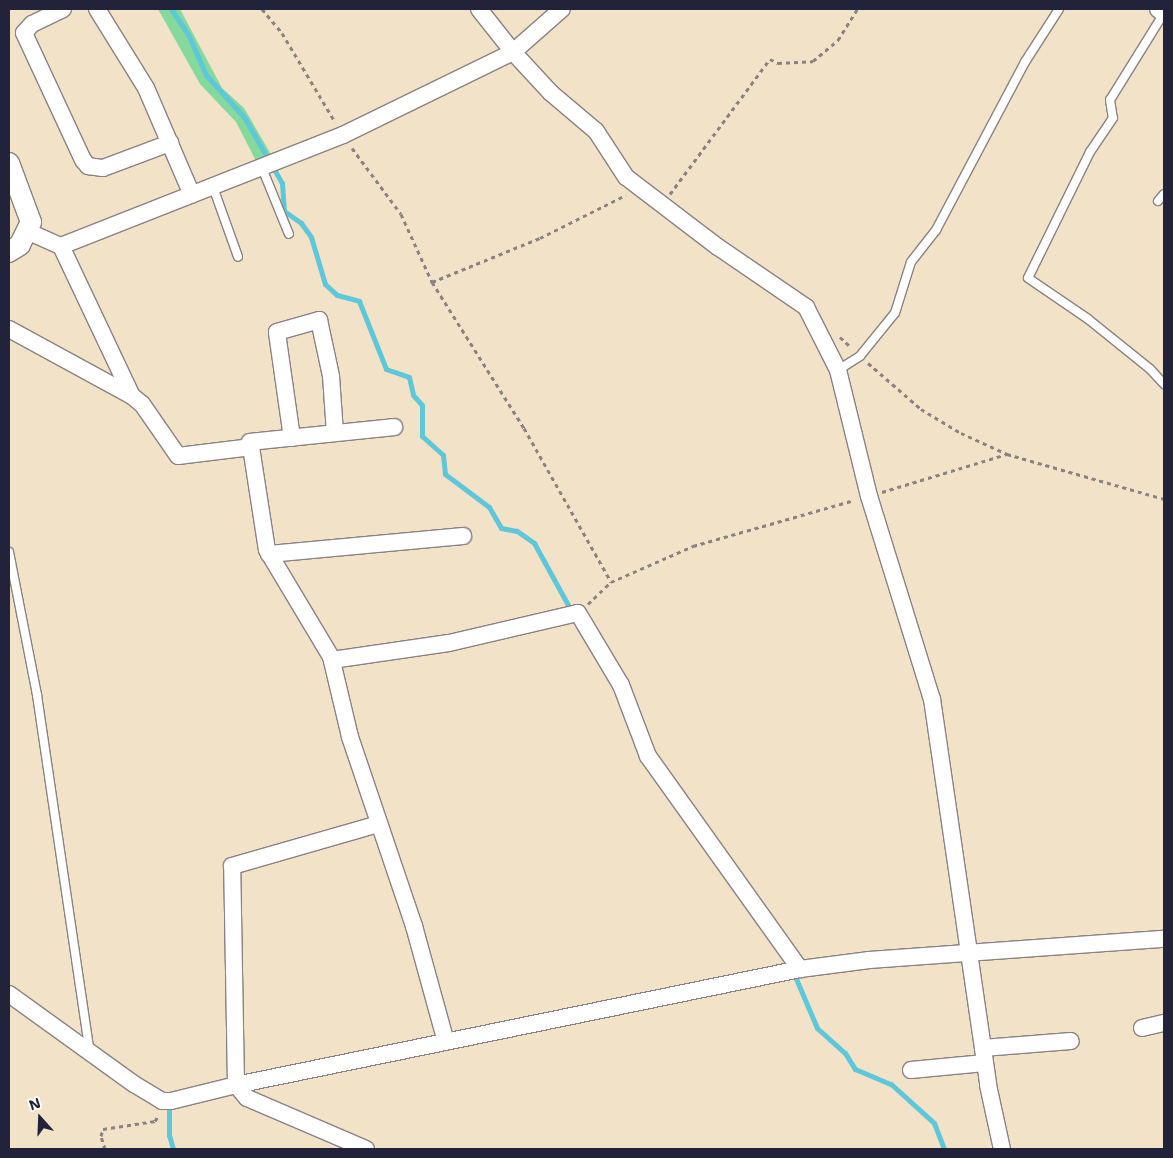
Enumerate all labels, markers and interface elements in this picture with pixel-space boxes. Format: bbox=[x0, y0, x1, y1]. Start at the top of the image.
north arrow bbox=[15, 1093, 65, 1143]
text: N bbox=[27, 1094, 43, 1114]

